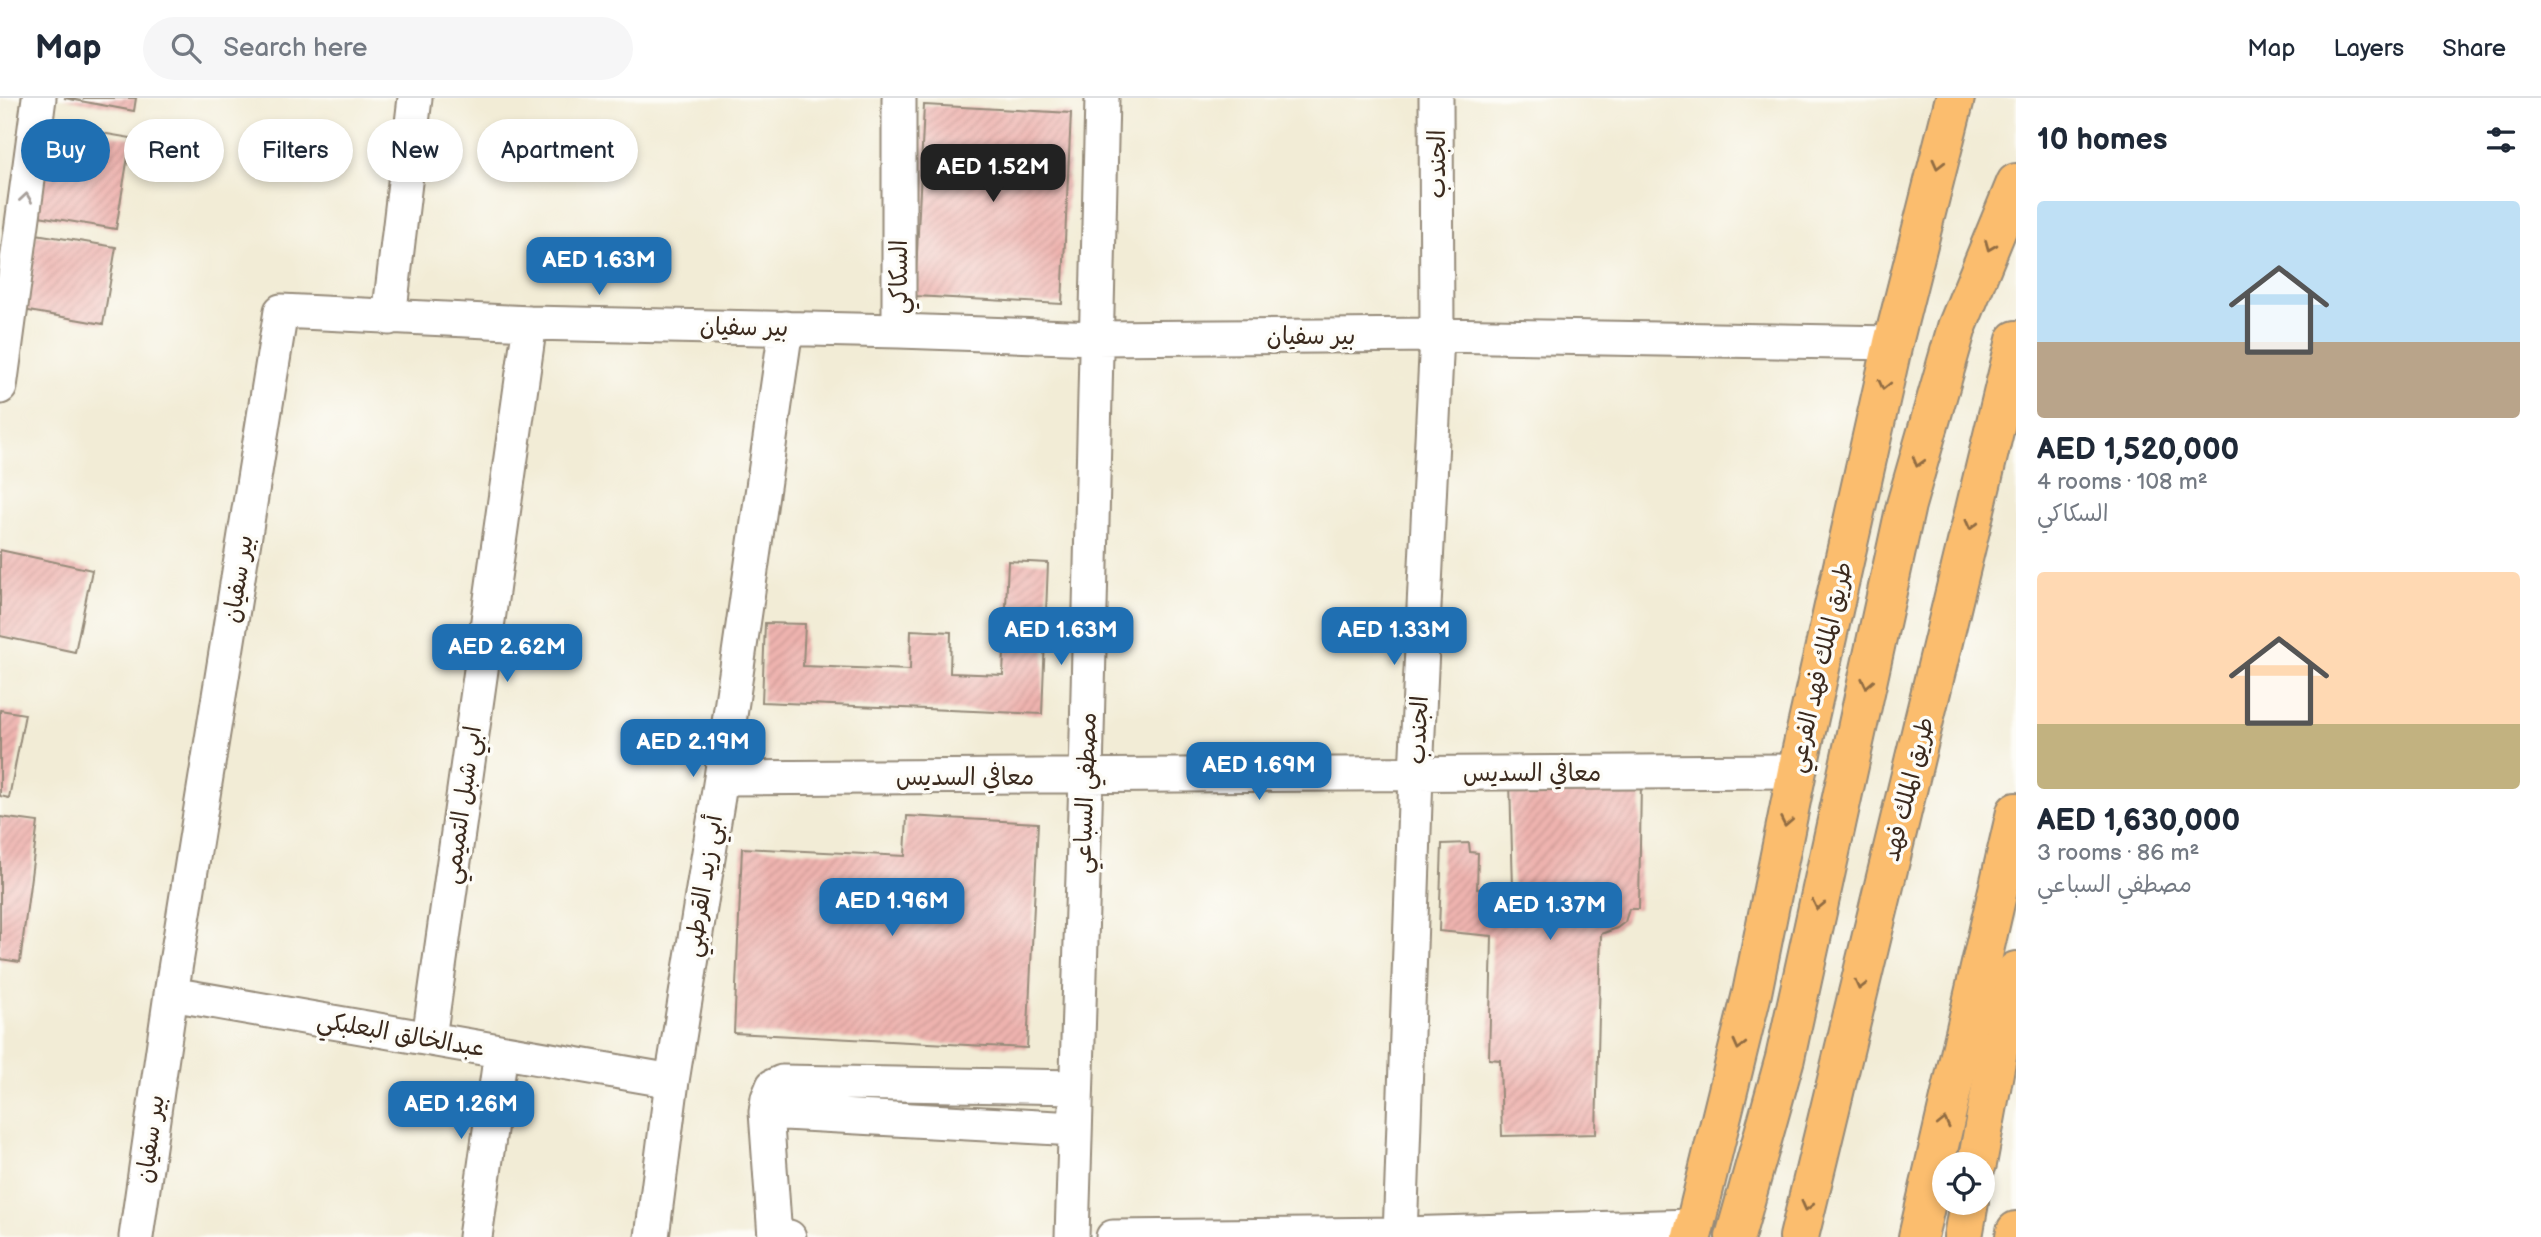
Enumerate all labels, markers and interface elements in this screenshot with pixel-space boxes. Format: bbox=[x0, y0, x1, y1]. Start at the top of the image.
search box bbox=[143, 17, 633, 80]
text: Map bbox=[35, 28, 101, 68]
icon: search bbox=[167, 29, 205, 67]
text: Search here bbox=[223, 33, 367, 64]
text: Map bbox=[2247, 34, 2295, 63]
text: Layers bbox=[2333, 34, 2404, 63]
text: Share bbox=[2442, 34, 2506, 63]
chip: Buy bbox=[21, 119, 110, 182]
chip: Rent bbox=[124, 119, 224, 182]
chip: Filters bbox=[238, 119, 353, 182]
chip: New bbox=[367, 119, 463, 182]
chip: Apartment bbox=[477, 119, 638, 182]
icon: filters bbox=[2482, 121, 2520, 159]
text: 10 homes bbox=[2037, 122, 2168, 158]
street label: الجندب bbox=[1423, 130, 1452, 198]
pin: AED 1.52M bbox=[913, 144, 1073, 204]
text: AED 1.52M bbox=[937, 153, 1049, 181]
one-way arrow bbox=[1932, 158, 1946, 170]
one-way arrow bbox=[18, 192, 33, 204]
pin: AED 1.63M bbox=[519, 238, 679, 297]
one-way arrow bbox=[1984, 239, 1998, 252]
street label: السكاكي bbox=[885, 240, 920, 314]
text: AED 1.63M bbox=[542, 246, 656, 274]
icon: home bbox=[2216, 247, 2342, 373]
street label: بير سفيان bbox=[699, 312, 789, 343]
street label: بير سفيان bbox=[1267, 322, 1355, 351]
one-way arrow bbox=[1878, 379, 1892, 391]
text: AED 1,520,000 bbox=[2037, 432, 2239, 468]
one-way arrow bbox=[1912, 456, 1927, 468]
text: 4 rooms · 108 m² bbox=[2037, 468, 2208, 496]
text: السكاكي bbox=[2037, 500, 2108, 528]
one-way arrow bbox=[1965, 519, 1979, 531]
street label: بير سفيان bbox=[217, 533, 260, 625]
street label: طريق الملك فهد الفرعي bbox=[1782, 559, 1865, 777]
pin: AED 1.63M bbox=[981, 608, 1141, 667]
pin: AED 1.33M bbox=[1314, 608, 1474, 667]
text: AED 1.63M bbox=[1004, 616, 1118, 644]
text: AED 1.33M bbox=[1338, 616, 1450, 644]
icon: home bbox=[2216, 618, 2342, 744]
pin: AED 2.62M bbox=[427, 624, 587, 684]
text: AED 2.62M bbox=[448, 633, 566, 661]
one-way arrow bbox=[1860, 677, 1875, 689]
street label: الجندب bbox=[1402, 695, 1435, 765]
street label: مصطفي السباعي bbox=[1068, 712, 1109, 874]
street label: طريق الملك فهد bbox=[1877, 714, 1940, 864]
pin: AED 2.19M bbox=[613, 720, 773, 779]
street label: ابي شبل التميمي bbox=[437, 724, 494, 887]
text: AED 2.19M bbox=[636, 728, 750, 756]
pin: AED 1.69M bbox=[1179, 742, 1339, 802]
text: AED 1.69M bbox=[1202, 751, 1316, 779]
street label: معافي السديس bbox=[1463, 758, 1601, 790]
street label: معافي السديس bbox=[896, 762, 1034, 794]
text: AED 1,630,000 bbox=[2037, 803, 2240, 839]
street label: أبي زيد القرطبي bbox=[677, 813, 735, 960]
one-way arrow bbox=[1780, 816, 1795, 828]
text: 3 rooms · 86 m² bbox=[2037, 839, 2199, 867]
text: مصطفي السباعي bbox=[2037, 871, 2192, 899]
pin: AED 1.96M bbox=[812, 878, 972, 938]
pin: AED 1.37M bbox=[1470, 882, 1630, 942]
text: AED 1.96M bbox=[835, 887, 949, 915]
text: AED 1.37M bbox=[1494, 891, 1606, 919]
one-way arrow bbox=[1811, 899, 1826, 911]
one-way arrow bbox=[1854, 979, 1868, 991]
street label: عبدالخالق البعلبكي bbox=[314, 1005, 487, 1069]
one-way arrow bbox=[1733, 1039, 1747, 1051]
pin: AED 1.26M bbox=[381, 1082, 541, 1141]
text: AED 1.26M bbox=[404, 1090, 518, 1118]
street label: بير سفيان bbox=[130, 1093, 171, 1185]
one-way arrow bbox=[1936, 1117, 1950, 1129]
map controls bbox=[1932, 1152, 1995, 1215]
button: locate bbox=[1932, 1152, 1995, 1215]
one-way arrow bbox=[1800, 1200, 1815, 1212]

